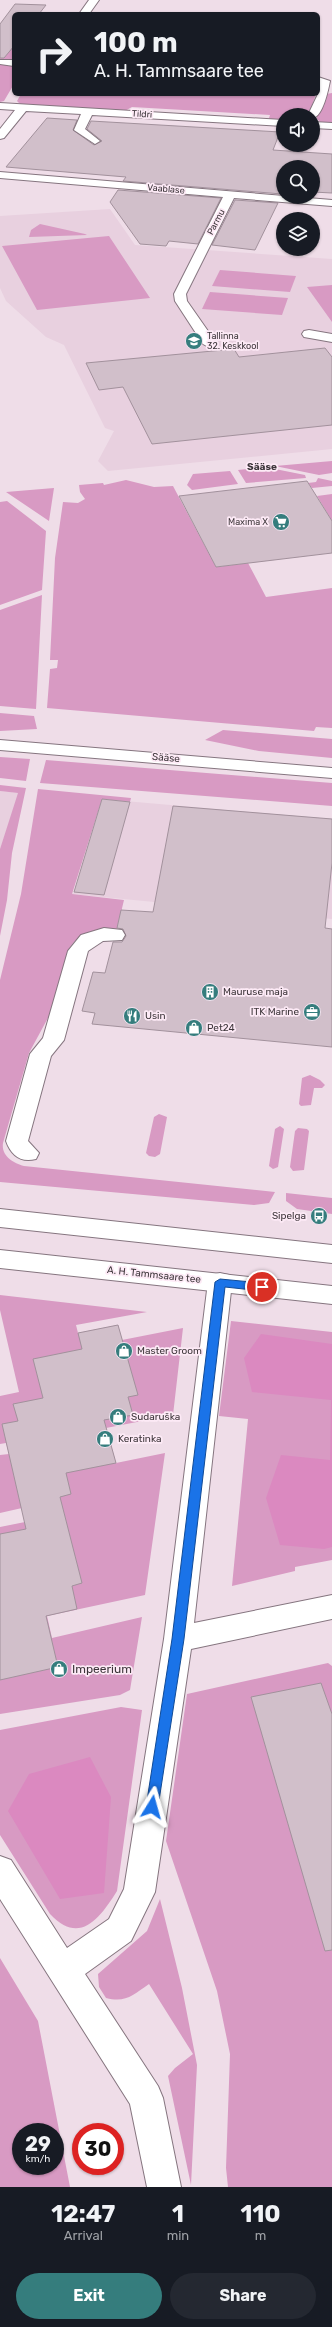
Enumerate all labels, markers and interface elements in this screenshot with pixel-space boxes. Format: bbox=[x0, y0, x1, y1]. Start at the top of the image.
text: 100 m bbox=[94, 26, 178, 59]
icon: right bbox=[28, 28, 80, 80]
text: A. H. Tammsaare tee bbox=[94, 60, 264, 82]
street label: Tildri bbox=[131, 108, 153, 120]
map controls bbox=[276, 108, 320, 256]
button: sound bbox=[276, 108, 320, 152]
button: search bbox=[276, 160, 320, 204]
street label: Vaablase bbox=[147, 182, 185, 196]
street label: Parmu bbox=[205, 208, 227, 236]
button: layers bbox=[276, 212, 320, 256]
school or university icon: Tallinna 32. Keskkool bbox=[184, 331, 204, 351]
place label: Tallinna 32. Keskkool bbox=[207, 331, 259, 351]
district label: Sääse bbox=[247, 461, 277, 473]
supermarket icon: Maxima X bbox=[271, 512, 291, 532]
place label: Maxima X bbox=[228, 517, 268, 527]
street label: Sääse bbox=[152, 751, 181, 765]
building icon: Mauruse maja bbox=[200, 982, 220, 1002]
place label: Mauruse maja bbox=[223, 986, 288, 998]
office icon: ITK Marine bbox=[302, 1002, 322, 1022]
restaurant icon: Usin bbox=[122, 1006, 142, 1026]
place label: ITK Marine bbox=[251, 1006, 299, 1018]
place label: Usin bbox=[145, 1010, 166, 1022]
shop icon: Pet24 bbox=[184, 1018, 204, 1038]
place label: Pet24 bbox=[207, 1022, 235, 1034]
bus stop icon: Sipelga bbox=[309, 1206, 329, 1226]
place label: Sipelga bbox=[272, 1210, 306, 1222]
street label: A. H. Tammsaare tee bbox=[106, 1264, 202, 1286]
pin bbox=[245, 1270, 279, 1304]
icon: arrive bbox=[251, 1276, 273, 1298]
shop icon: Master Groom bbox=[114, 1341, 134, 1361]
place label: Master Groom bbox=[137, 1345, 202, 1357]
shop icon: Sudaruška bbox=[108, 1407, 128, 1427]
place label: Sudaruška bbox=[131, 1411, 180, 1423]
shop icon: Keratinka bbox=[95, 1429, 115, 1449]
place label: Keratinka bbox=[118, 1433, 161, 1445]
shop icon: Impeerium bbox=[49, 1659, 69, 1679]
place label: Impeerium bbox=[72, 1662, 132, 1676]
position arrow bbox=[131, 1786, 173, 1828]
speed limit sign: 30 bbox=[72, 2123, 124, 2175]
text: 29 bbox=[25, 2132, 51, 2156]
text: km/h bbox=[26, 2153, 50, 2165]
text: 12:47 bbox=[51, 2200, 115, 2228]
text: 1 bbox=[172, 2200, 184, 2228]
text: 110 bbox=[241, 2200, 281, 2228]
text: Arrival bbox=[64, 2228, 103, 2243]
text: min bbox=[167, 2228, 189, 2243]
text: m bbox=[255, 2228, 266, 2243]
button: Exit bbox=[16, 2273, 162, 2319]
button: Share bbox=[170, 2273, 316, 2319]

